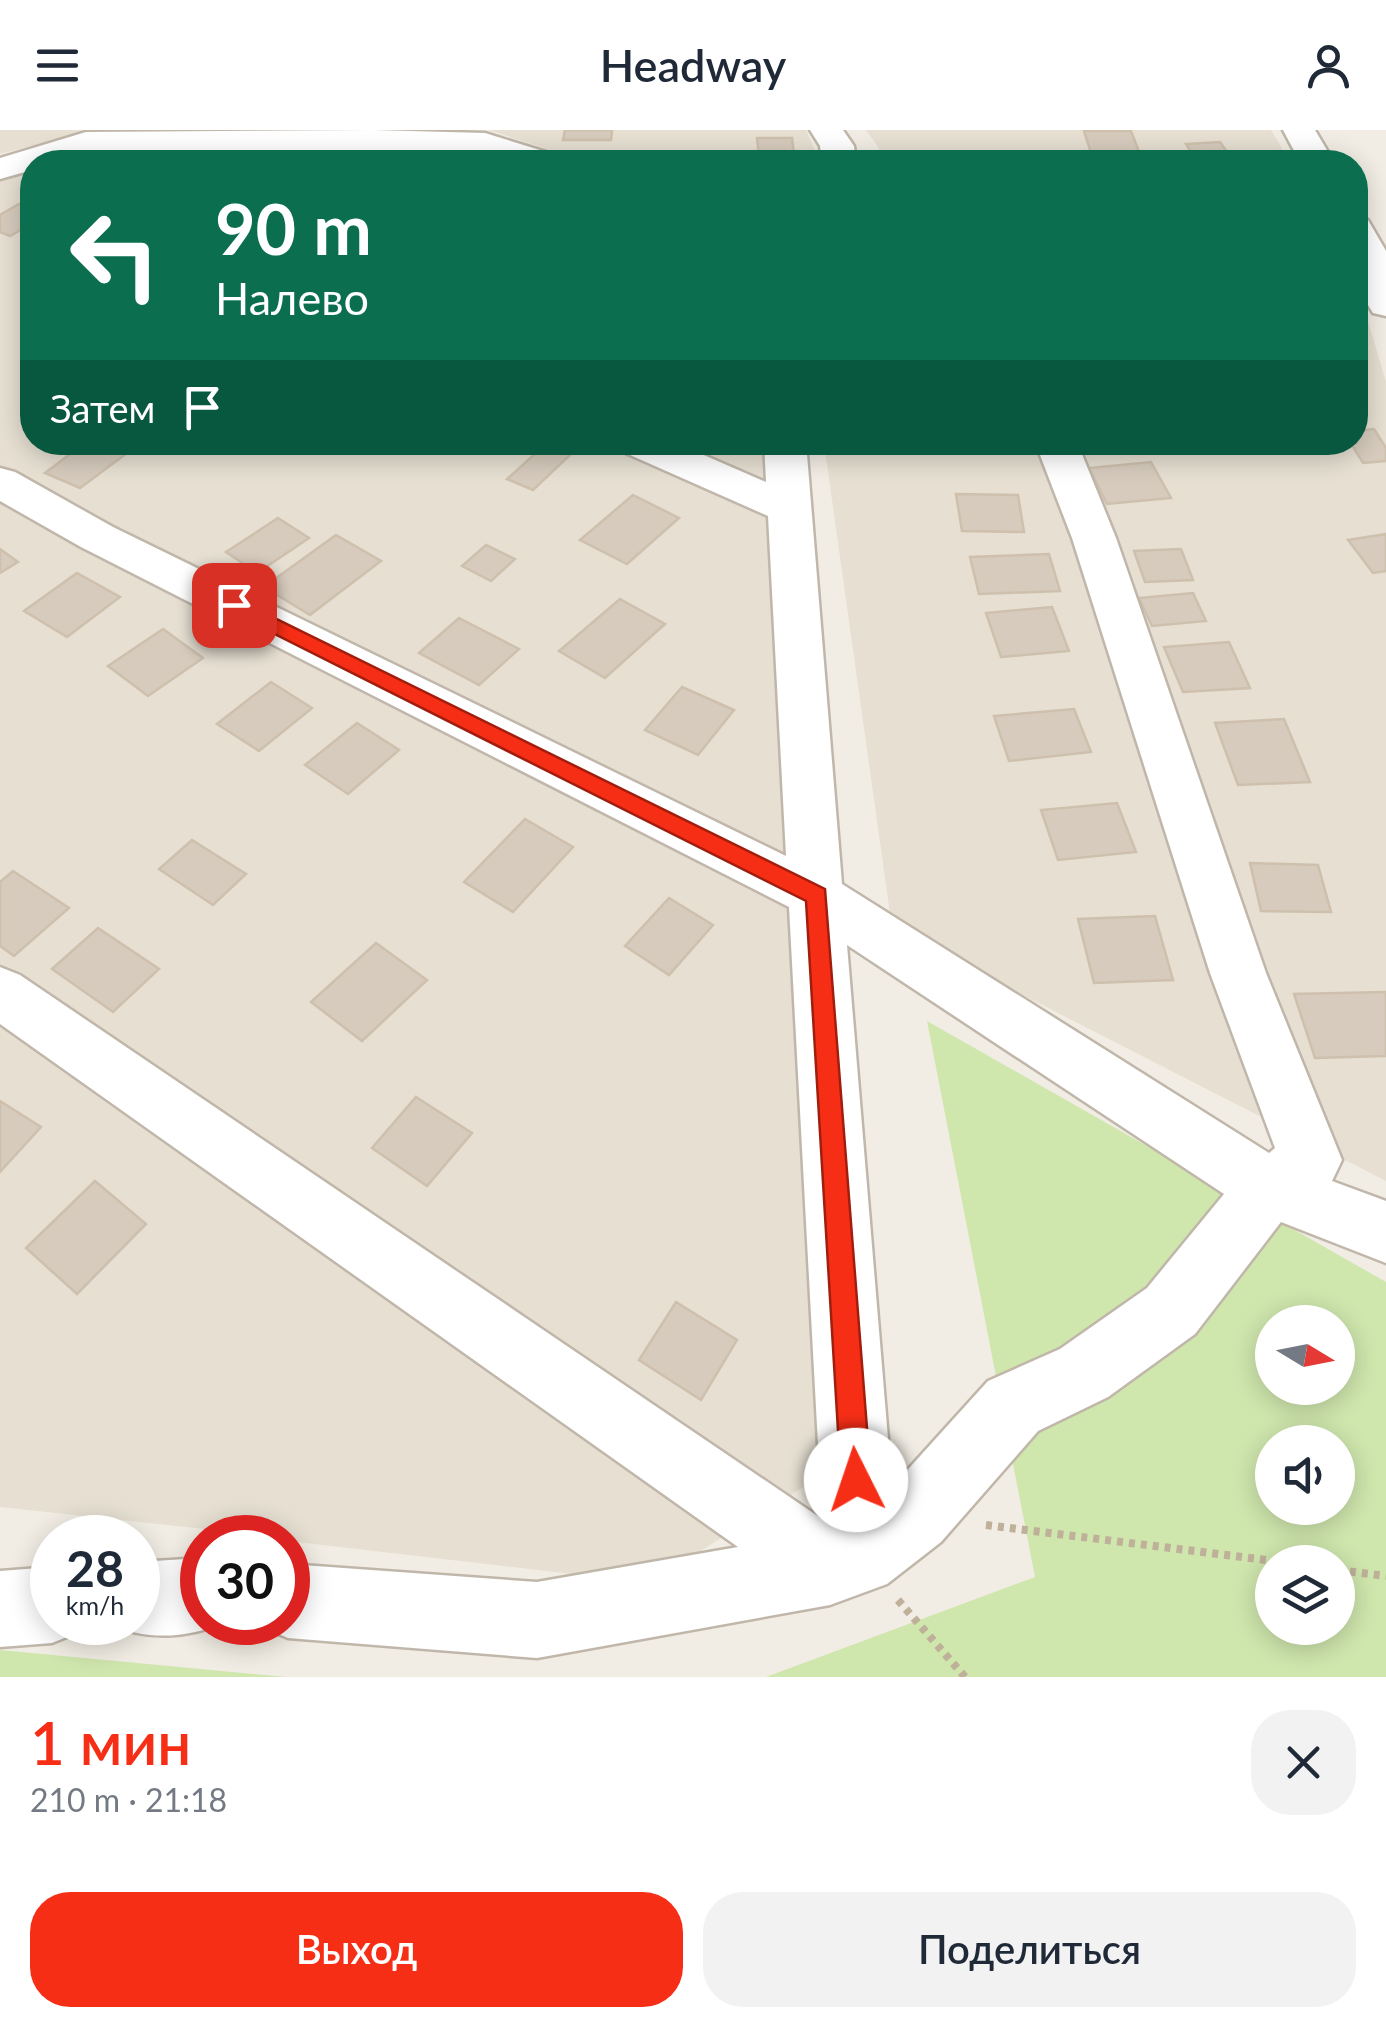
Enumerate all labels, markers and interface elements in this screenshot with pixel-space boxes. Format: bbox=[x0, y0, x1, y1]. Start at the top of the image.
icon: menu bbox=[30, 38, 85, 93]
text: Headway bbox=[600, 38, 786, 92]
icon: person bbox=[1301, 38, 1356, 93]
text: 90 m bbox=[215, 186, 372, 270]
icon: left bbox=[50, 190, 180, 320]
text: Налево bbox=[215, 271, 369, 325]
icon: arrive bbox=[175, 380, 230, 435]
text: Затем bbox=[50, 385, 155, 431]
pin bbox=[192, 563, 277, 648]
icon: arrive bbox=[207, 578, 262, 633]
north arrow bbox=[1255, 1305, 1355, 1405]
map controls bbox=[1255, 1305, 1355, 1645]
button: sound bbox=[1255, 1425, 1355, 1525]
position arrow bbox=[804, 1428, 908, 1532]
speed limit sign: 30 bbox=[180, 1515, 310, 1645]
text: 28 bbox=[66, 1538, 124, 1598]
button: layers bbox=[1255, 1545, 1355, 1645]
text: km/h bbox=[66, 1590, 124, 1620]
text: 1 мин bbox=[30, 1706, 191, 1778]
button: close bbox=[1251, 1710, 1356, 1815]
text: 210 m · 21:18 bbox=[30, 1780, 227, 1819]
button: Выход bbox=[30, 1892, 683, 2007]
button: Поделиться bbox=[703, 1892, 1356, 2007]

